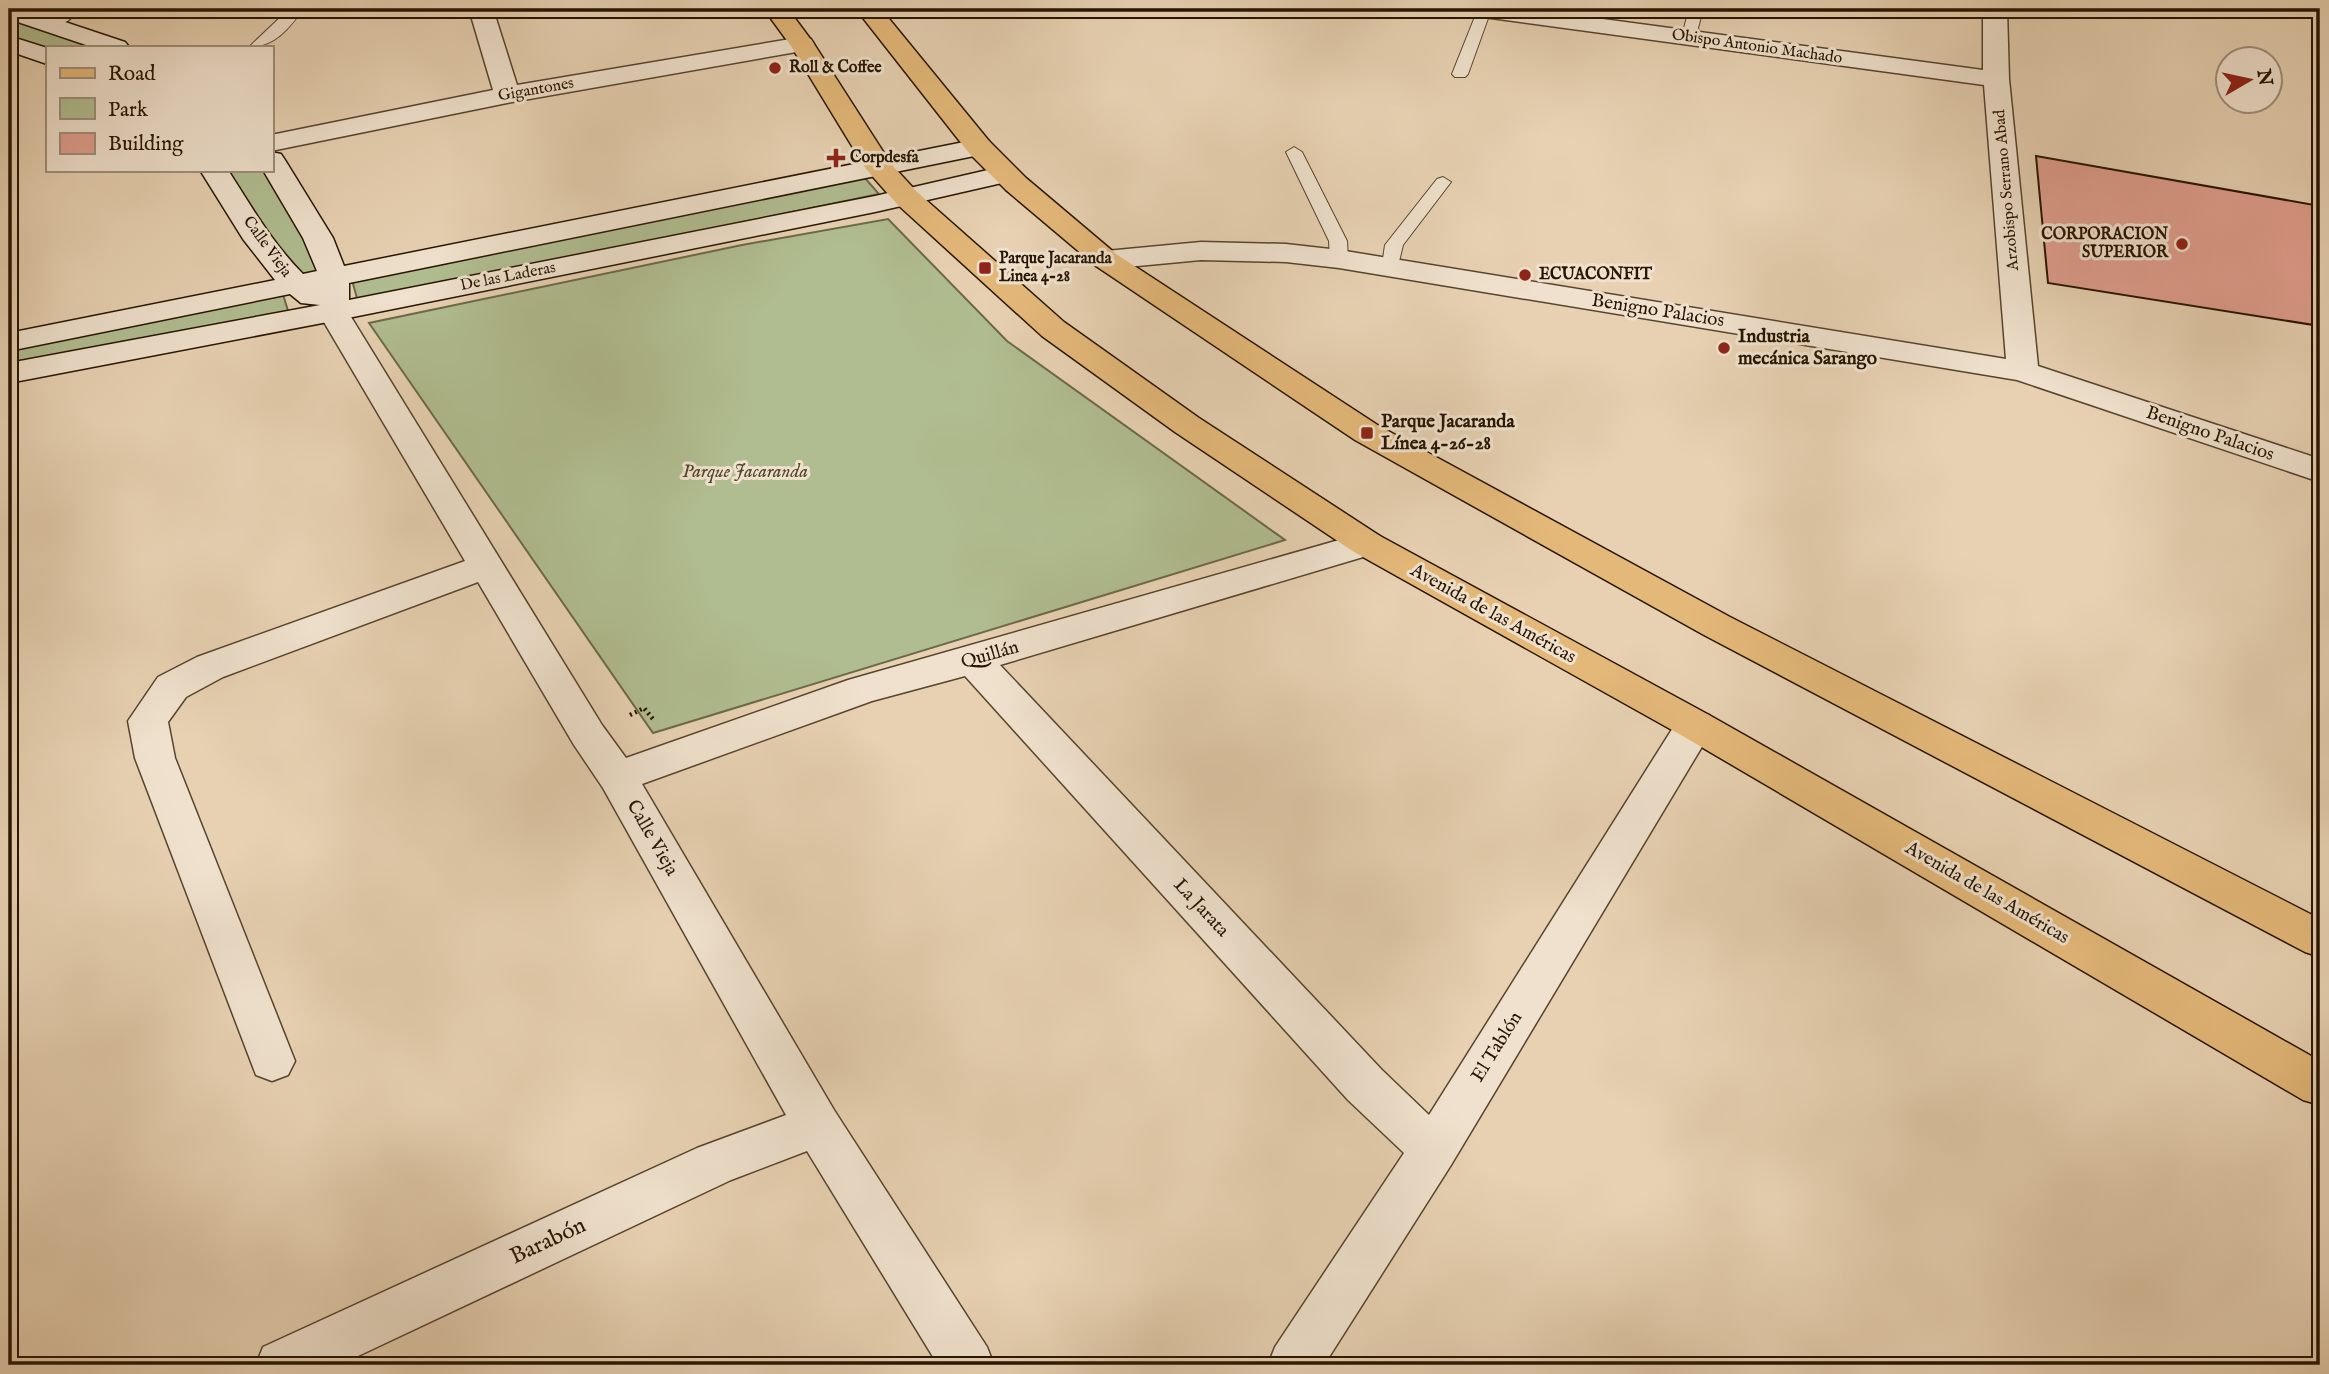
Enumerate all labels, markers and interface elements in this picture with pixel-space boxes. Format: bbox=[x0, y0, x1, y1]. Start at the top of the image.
street label: Obispo Antonio Machado bbox=[1670, 25, 1844, 69]
legend bbox=[46, 46, 273, 172]
north arrow bbox=[2214, 46, 2284, 116]
place label: Roll & Coffee bbox=[789, 58, 882, 78]
marker: Roll & Coffee bbox=[767, 60, 783, 76]
text: Road bbox=[108, 61, 156, 88]
text: N bbox=[2251, 67, 2277, 88]
street label: Gigantones bbox=[497, 73, 576, 106]
text: Park bbox=[108, 97, 149, 124]
street label: Arzobispo Serrano Abad bbox=[1990, 108, 2024, 272]
text: Building bbox=[108, 131, 184, 158]
place label: Corpdesfa bbox=[850, 148, 920, 168]
marker: Corpdesfa bbox=[828, 150, 844, 166]
street label: Calle Vieja bbox=[238, 213, 296, 282]
place label: CORPORACION SUPERIOR bbox=[2041, 225, 2169, 263]
marker: CORPORACION SUPERIOR bbox=[2174, 236, 2190, 252]
place label: Parque Jacaranda Linea 4-28 bbox=[999, 249, 1113, 287]
street label: De las Laderas bbox=[459, 258, 558, 296]
marker: Parque Jacaranda Linea 4-28 bbox=[977, 260, 993, 276]
place label: ECUACONFIT bbox=[1539, 265, 1652, 285]
marker: ECUACONFIT bbox=[1517, 267, 1533, 283]
street label: Benigno Palacios bbox=[1590, 289, 1726, 333]
place label: Industria mecánica Sarango bbox=[1738, 325, 1877, 371]
marker: Industria mecánica Sarango bbox=[1716, 340, 1732, 356]
street label: Benigno Palacios bbox=[2143, 401, 2277, 467]
place label: Parque Jacaranda Línea 4-26-28 bbox=[1381, 410, 1515, 456]
marker: Parque Jacaranda Línea 4-26-28 bbox=[1359, 425, 1375, 441]
park label: Parque Jacaranda bbox=[682, 460, 808, 484]
street label: Avenida de las Américas bbox=[1405, 558, 1580, 669]
street label: Quillán bbox=[958, 635, 1022, 675]
street label: Calle Vieja bbox=[621, 796, 684, 881]
street label: Avenida de las Américas bbox=[1900, 836, 2073, 950]
street label: La Jarata bbox=[1168, 874, 1235, 943]
street label: El Tablón bbox=[1466, 1007, 1528, 1087]
street label: Barabón bbox=[505, 1211, 591, 1271]

